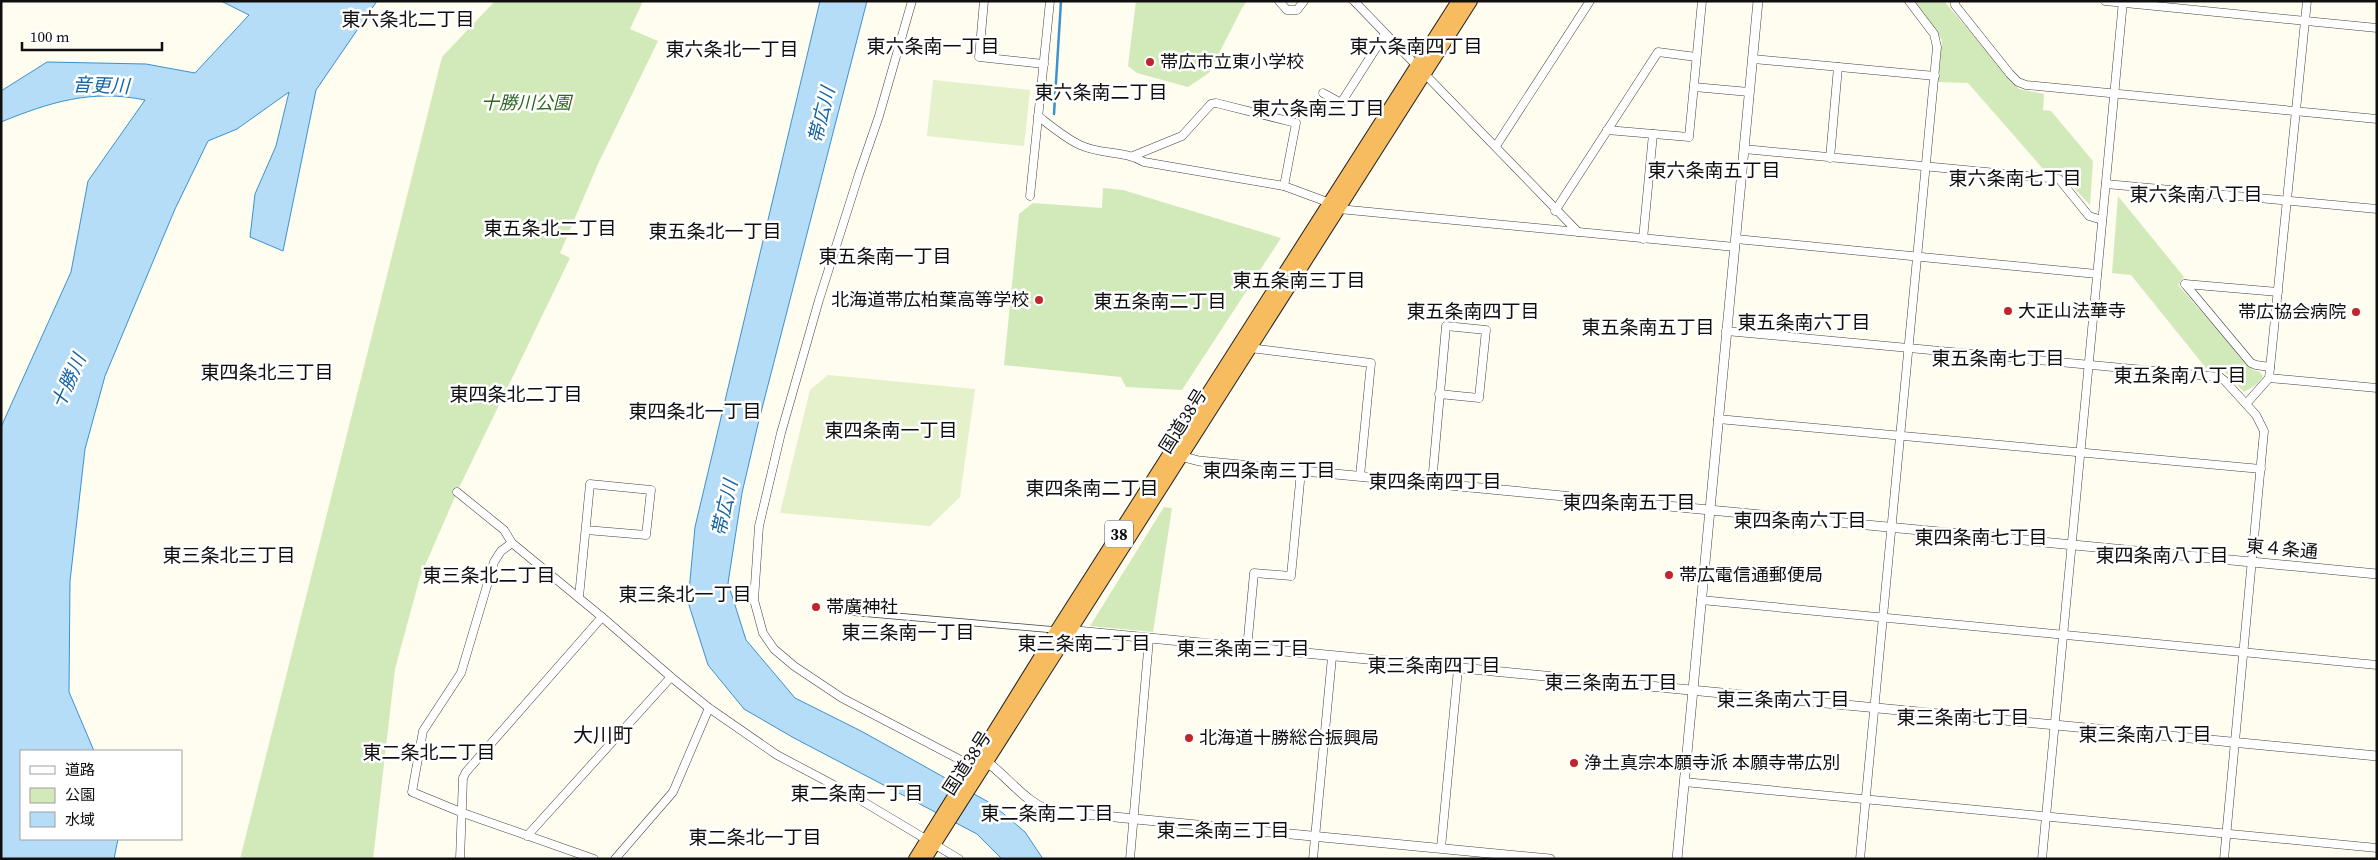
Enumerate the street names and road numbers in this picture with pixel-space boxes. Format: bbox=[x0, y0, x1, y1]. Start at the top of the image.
street label: 国道38号 bbox=[1153, 384, 1212, 458]
road number: 38 bbox=[1105, 520, 1133, 548]
street label: 東４条通 bbox=[2245, 533, 2319, 564]
street label: 国道38号 bbox=[936, 726, 997, 800]

